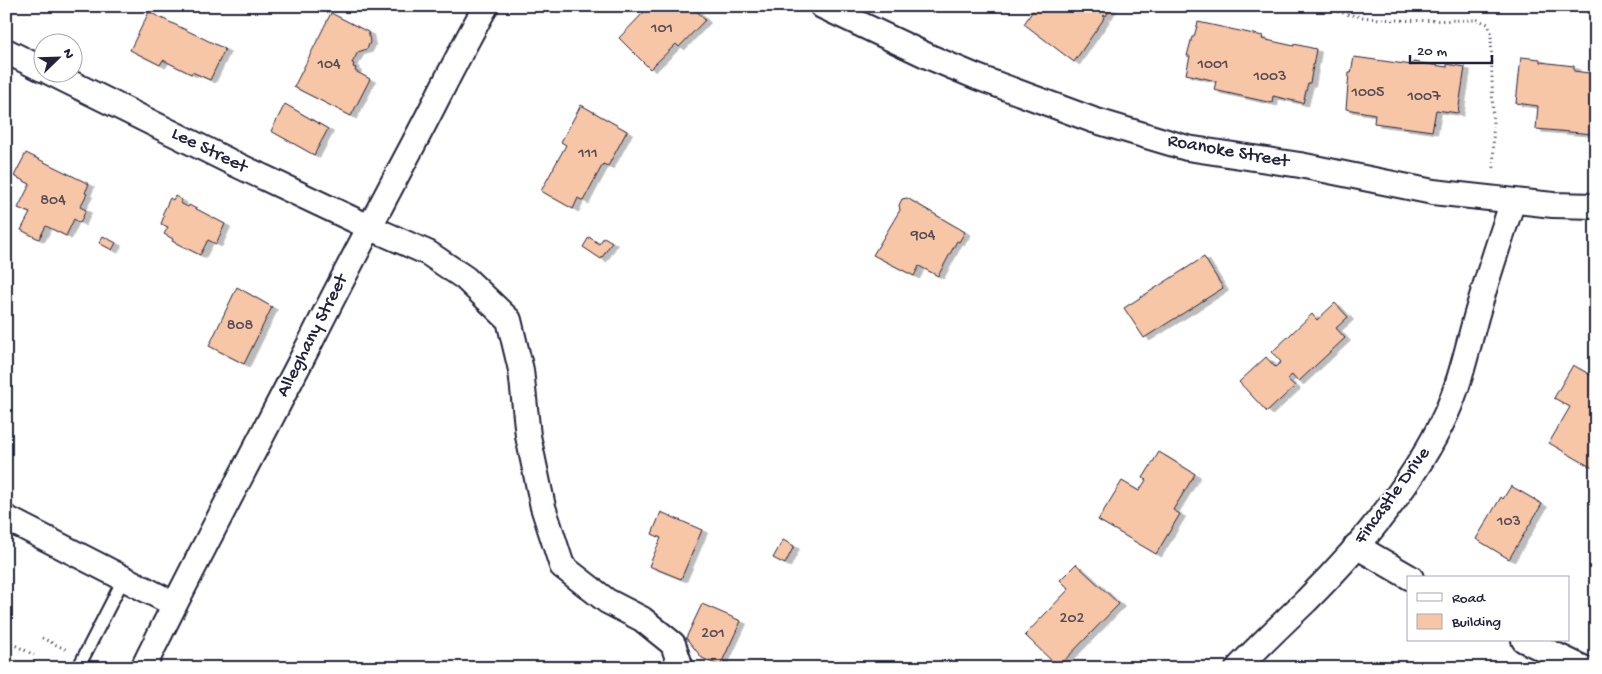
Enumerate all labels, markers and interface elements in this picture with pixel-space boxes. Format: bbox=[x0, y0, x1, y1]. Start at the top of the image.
house number: 101 bbox=[650, 20, 673, 39]
north arrow bbox=[32, 32, 82, 82]
scale bar bbox=[1410, 32, 1492, 64]
text: 20 m bbox=[1417, 43, 1447, 61]
text: N bbox=[58, 46, 77, 61]
house number: 104 bbox=[316, 56, 341, 75]
house number: 1001 bbox=[1196, 56, 1229, 75]
house number: 1003 bbox=[1253, 68, 1286, 87]
house number: 1005 bbox=[1350, 84, 1385, 103]
house number: 1007 bbox=[1407, 88, 1441, 107]
street label: Lee Street bbox=[167, 123, 253, 180]
street label: Roanoke Street bbox=[1166, 130, 1293, 174]
house number: 111 bbox=[577, 145, 598, 164]
house number: 804 bbox=[40, 192, 66, 211]
house number: 904 bbox=[910, 227, 936, 246]
street label: Alleghany Street bbox=[272, 269, 355, 401]
house number: 808 bbox=[227, 317, 254, 336]
street label: Fincastle Drive bbox=[1349, 443, 1436, 550]
house number: 103 bbox=[1496, 513, 1521, 532]
legend bbox=[1407, 576, 1570, 642]
text: Road bbox=[1452, 590, 1486, 608]
house number: 202 bbox=[1060, 610, 1085, 629]
text: Building bbox=[1451, 614, 1501, 632]
house number: 201 bbox=[701, 625, 725, 644]

